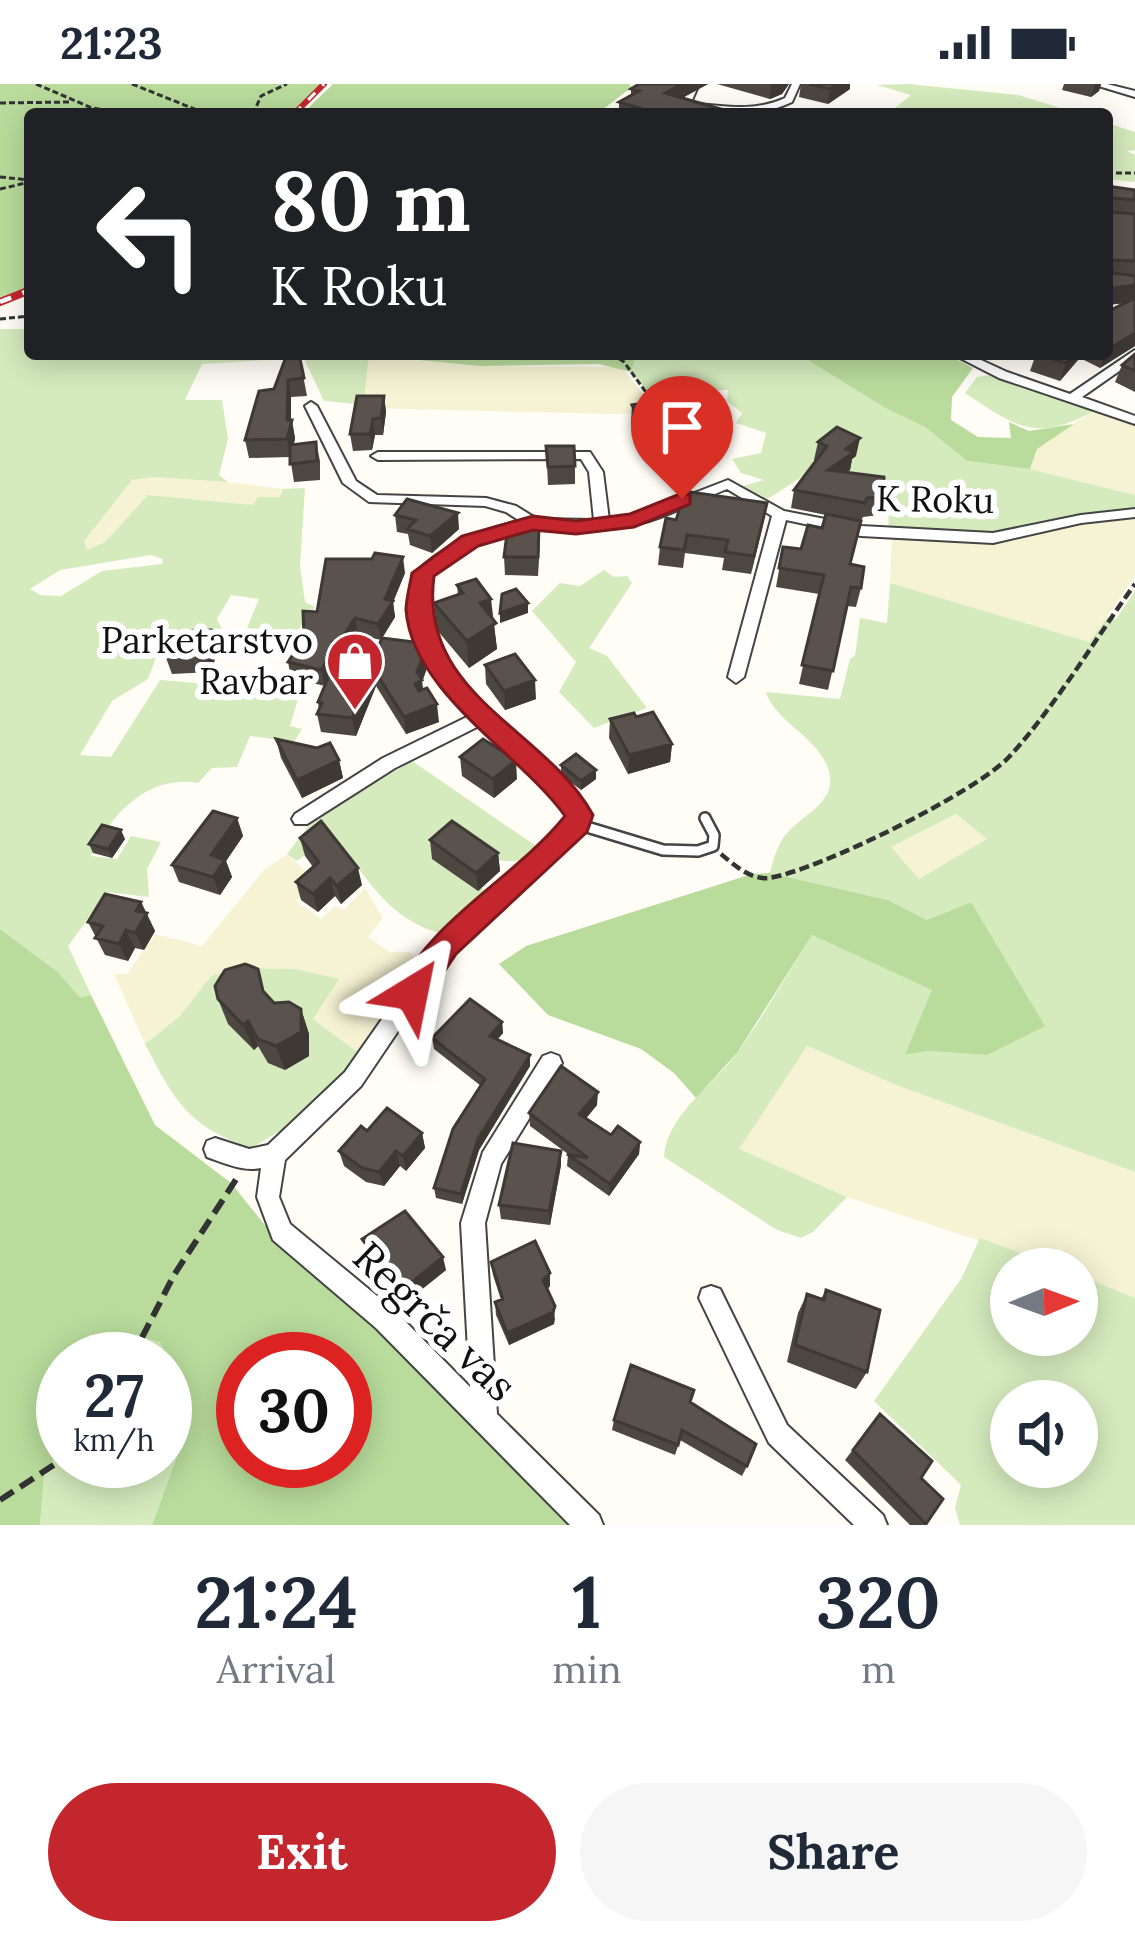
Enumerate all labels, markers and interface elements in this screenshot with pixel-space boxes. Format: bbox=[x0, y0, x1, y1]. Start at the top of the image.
text: 21:23 bbox=[60, 14, 163, 71]
text: 80 m bbox=[270, 146, 471, 254]
icon: left bbox=[72, 156, 228, 312]
text: K Roku bbox=[270, 251, 447, 320]
pin bbox=[631, 376, 733, 499]
icon: arrive bbox=[649, 394, 715, 460]
street label: K Roku bbox=[875, 475, 995, 523]
place label: Parketarstvo Ravbar bbox=[101, 617, 313, 704]
shop icon: Parketarstvo Ravbar bbox=[324, 630, 386, 712]
position arrow bbox=[349, 930, 475, 1056]
street label: Regrča vas bbox=[342, 1230, 528, 1412]
north arrow bbox=[990, 1248, 1098, 1356]
map controls bbox=[990, 1248, 1098, 1488]
speed limit sign: 30 bbox=[216, 1332, 372, 1488]
text: 27 bbox=[84, 1357, 144, 1433]
button: sound bbox=[990, 1380, 1098, 1488]
text: km/h bbox=[73, 1421, 155, 1459]
text: 21:24 bbox=[194, 1556, 358, 1648]
text: 1 bbox=[572, 1556, 602, 1648]
text: 320 bbox=[816, 1556, 941, 1648]
text: Arrival bbox=[217, 1644, 336, 1694]
text: min bbox=[552, 1644, 622, 1694]
text: m bbox=[861, 1644, 896, 1694]
button: Exit bbox=[48, 1783, 556, 1921]
button: Share bbox=[580, 1783, 1087, 1921]

